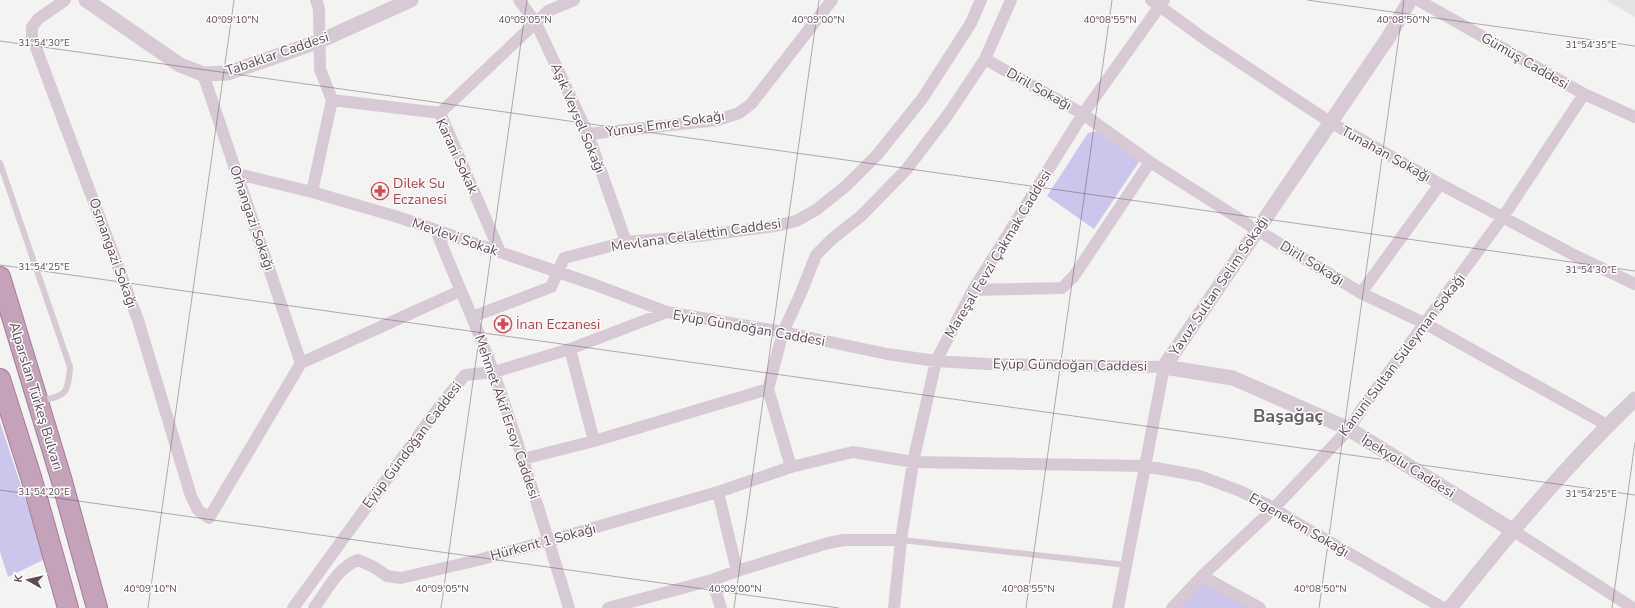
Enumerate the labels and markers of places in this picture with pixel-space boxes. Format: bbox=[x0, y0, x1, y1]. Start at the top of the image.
place label: Dilek Su Eczanesi bbox=[393, 174, 447, 209]
pharmacy icon: Dilek Su Eczanesi bbox=[370, 181, 390, 201]
pharmacy icon: İnan Eczanesi bbox=[493, 314, 513, 334]
place label: İnan Eczanesi bbox=[516, 315, 600, 334]

